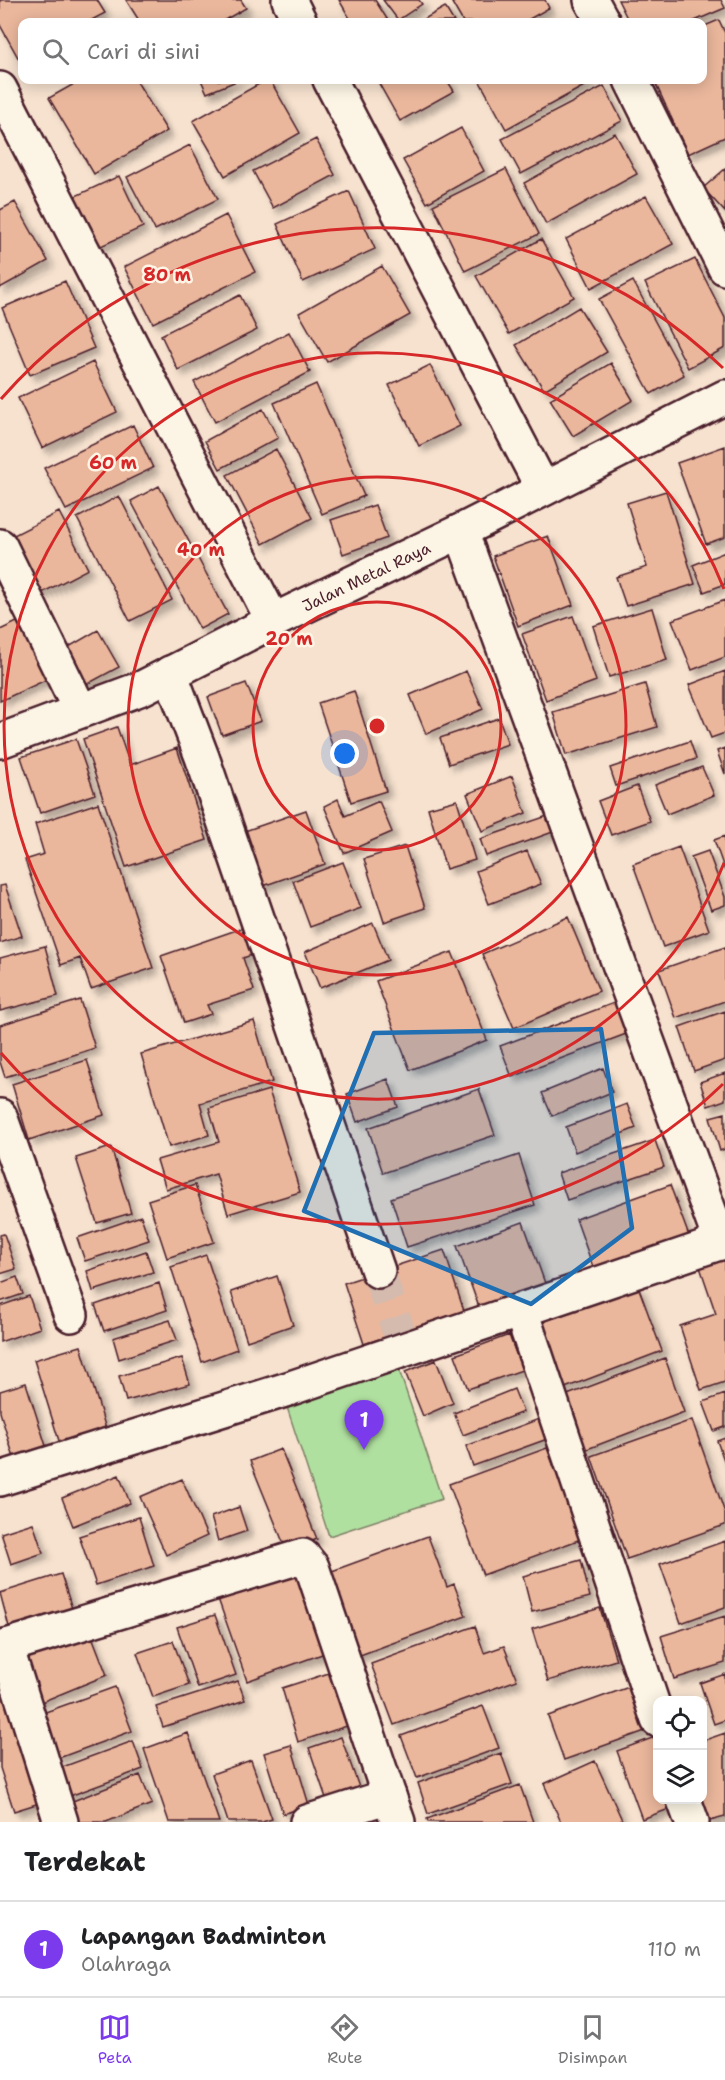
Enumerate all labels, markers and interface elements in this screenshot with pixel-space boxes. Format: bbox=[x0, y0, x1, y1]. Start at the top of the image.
search box bbox=[18, 18, 707, 84]
icon: search bbox=[39, 35, 72, 68]
text: Cari di sini bbox=[87, 37, 200, 66]
text: 80 m bbox=[143, 263, 191, 287]
text: 60 m bbox=[89, 451, 137, 475]
street label: Jalan Metal Raya bbox=[299, 537, 434, 616]
text: 40 m bbox=[177, 538, 225, 562]
text: 20 m bbox=[265, 627, 313, 651]
centre of rings bbox=[367, 716, 387, 736]
your location bbox=[330, 739, 359, 768]
pin: 1 bbox=[344, 1400, 384, 1450]
map controls bbox=[653, 1696, 707, 1804]
button: locate bbox=[653, 1696, 707, 1750]
button: layers bbox=[653, 1750, 707, 1804]
text: Terdekat bbox=[24, 1844, 146, 1879]
text: Lapangan Badminton bbox=[81, 1922, 326, 1951]
text: 1 bbox=[39, 1936, 48, 1962]
text: 110 m bbox=[647, 1936, 701, 1962]
text: Olahraga bbox=[81, 1951, 171, 1977]
tab: Peta bbox=[98, 2011, 132, 2068]
tab: Rute bbox=[327, 2011, 363, 2068]
tab: Disimpan bbox=[558, 2011, 627, 2068]

